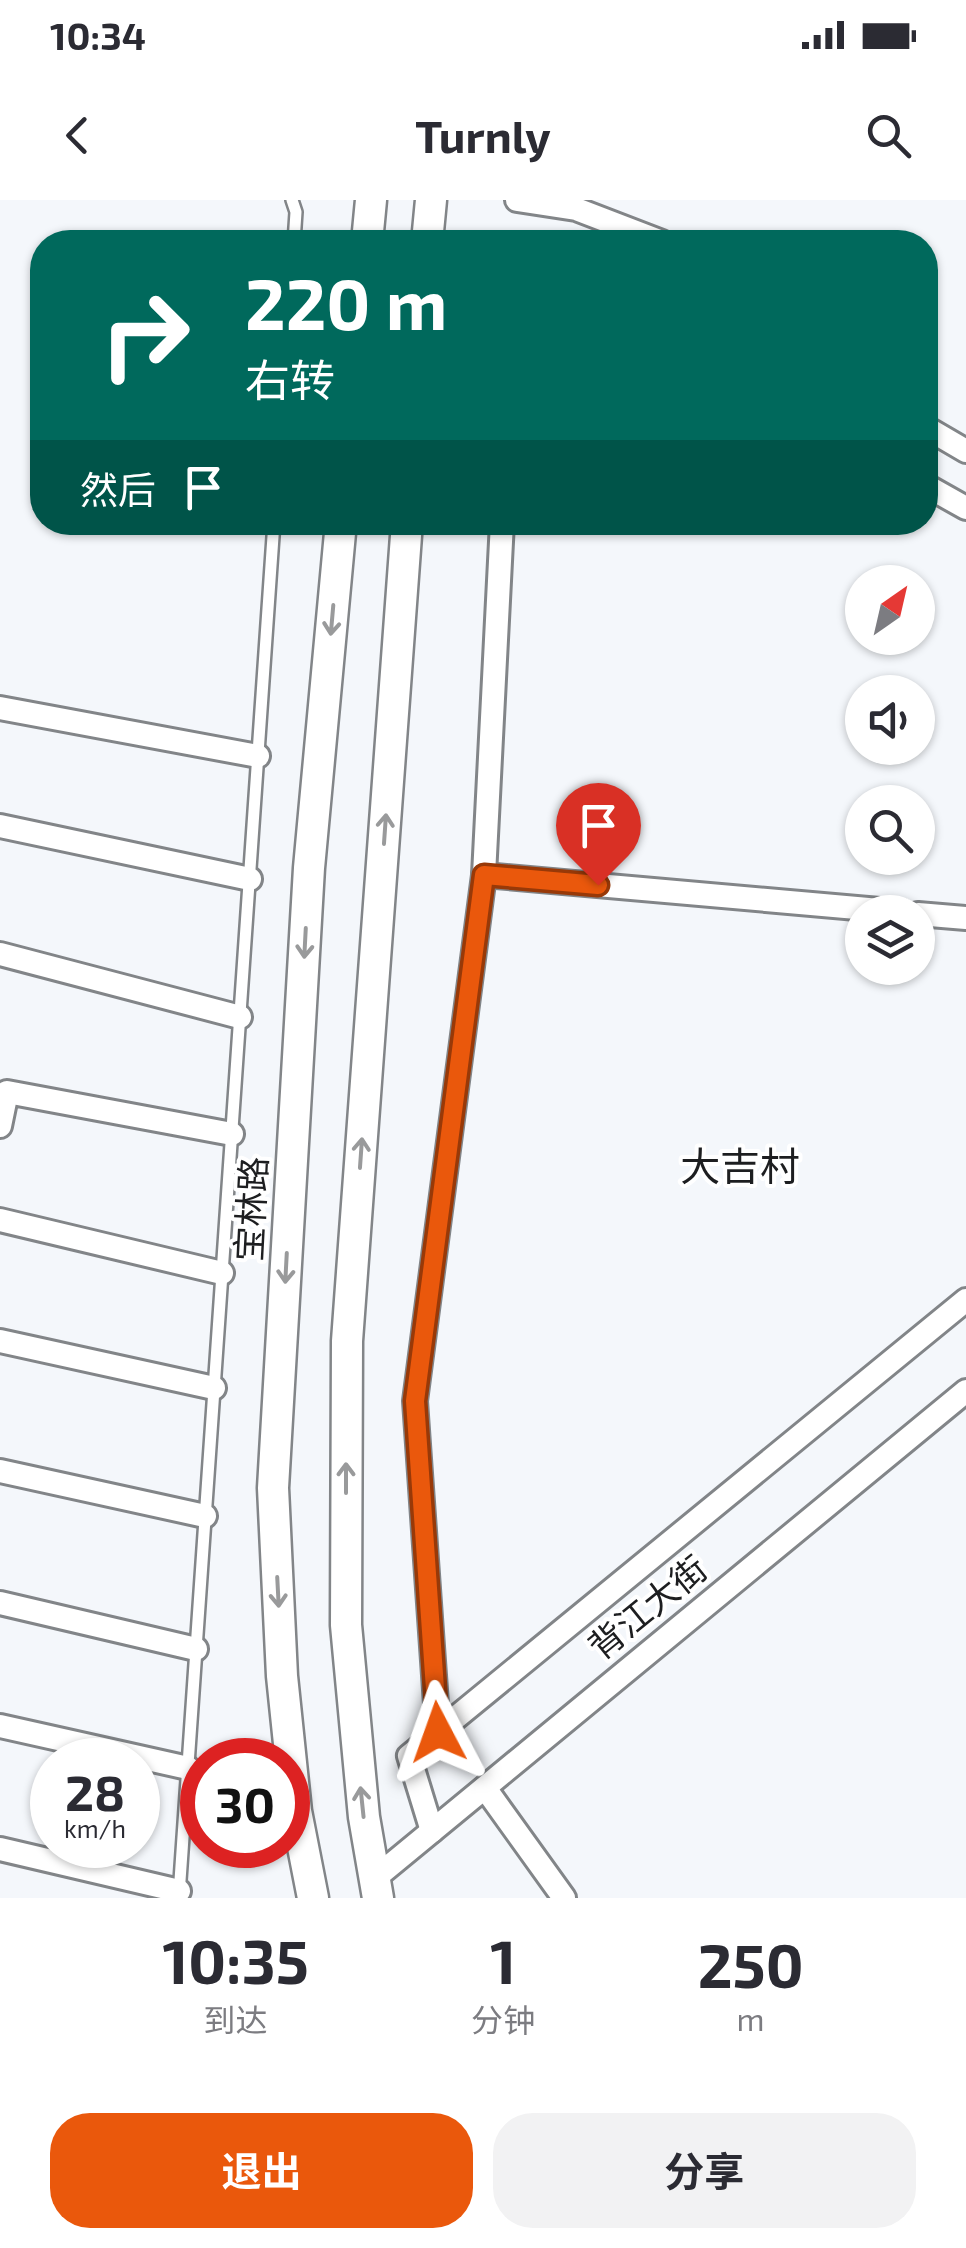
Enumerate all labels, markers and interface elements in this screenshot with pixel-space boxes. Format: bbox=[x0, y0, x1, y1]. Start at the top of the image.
text: 10:34 bbox=[50, 12, 146, 58]
icon: back bbox=[50, 108, 105, 163]
text: Turnly bbox=[415, 108, 551, 162]
icon: search bbox=[861, 108, 916, 163]
text: 220 m bbox=[245, 260, 447, 344]
icon: right bbox=[80, 270, 210, 400]
text: 右转 bbox=[245, 352, 335, 406]
icon: arrive bbox=[176, 460, 231, 515]
text: 然后 bbox=[80, 466, 156, 512]
north arrow bbox=[845, 565, 935, 655]
map controls bbox=[845, 565, 935, 985]
one-way arrow bbox=[323, 603, 342, 635]
button: sound bbox=[845, 675, 935, 765]
pin bbox=[556, 783, 641, 886]
button: search bbox=[845, 785, 935, 875]
icon: arrive bbox=[571, 798, 626, 853]
one-way arrow bbox=[375, 813, 394, 846]
button: layers bbox=[845, 895, 935, 985]
one-way arrow bbox=[295, 927, 314, 959]
one-way arrow bbox=[352, 1138, 371, 1170]
district label: 大吉村 bbox=[680, 1141, 800, 1189]
street label: 宝林路 bbox=[226, 1155, 274, 1262]
one-way arrow bbox=[276, 1251, 295, 1283]
one-way arrow bbox=[337, 1462, 356, 1494]
street label: 背江大街 bbox=[579, 1546, 714, 1667]
one-way arrow bbox=[269, 1576, 288, 1608]
position arrow bbox=[386, 1680, 490, 1784]
speed limit sign: 30 bbox=[180, 1738, 310, 1868]
text: 28 bbox=[65, 1761, 125, 1821]
one-way arrow bbox=[353, 1786, 372, 1818]
text: km/h bbox=[64, 1813, 126, 1843]
text: 10:35 bbox=[162, 1924, 309, 1996]
text: 1 bbox=[490, 1924, 516, 1996]
text: 250 bbox=[698, 1928, 804, 2000]
text: m bbox=[737, 1999, 765, 2037]
text: 到达 bbox=[204, 2000, 268, 2038]
text: 分钟 bbox=[471, 2000, 535, 2038]
button: 退出 bbox=[50, 2113, 473, 2228]
button: 分享 bbox=[493, 2113, 916, 2228]

